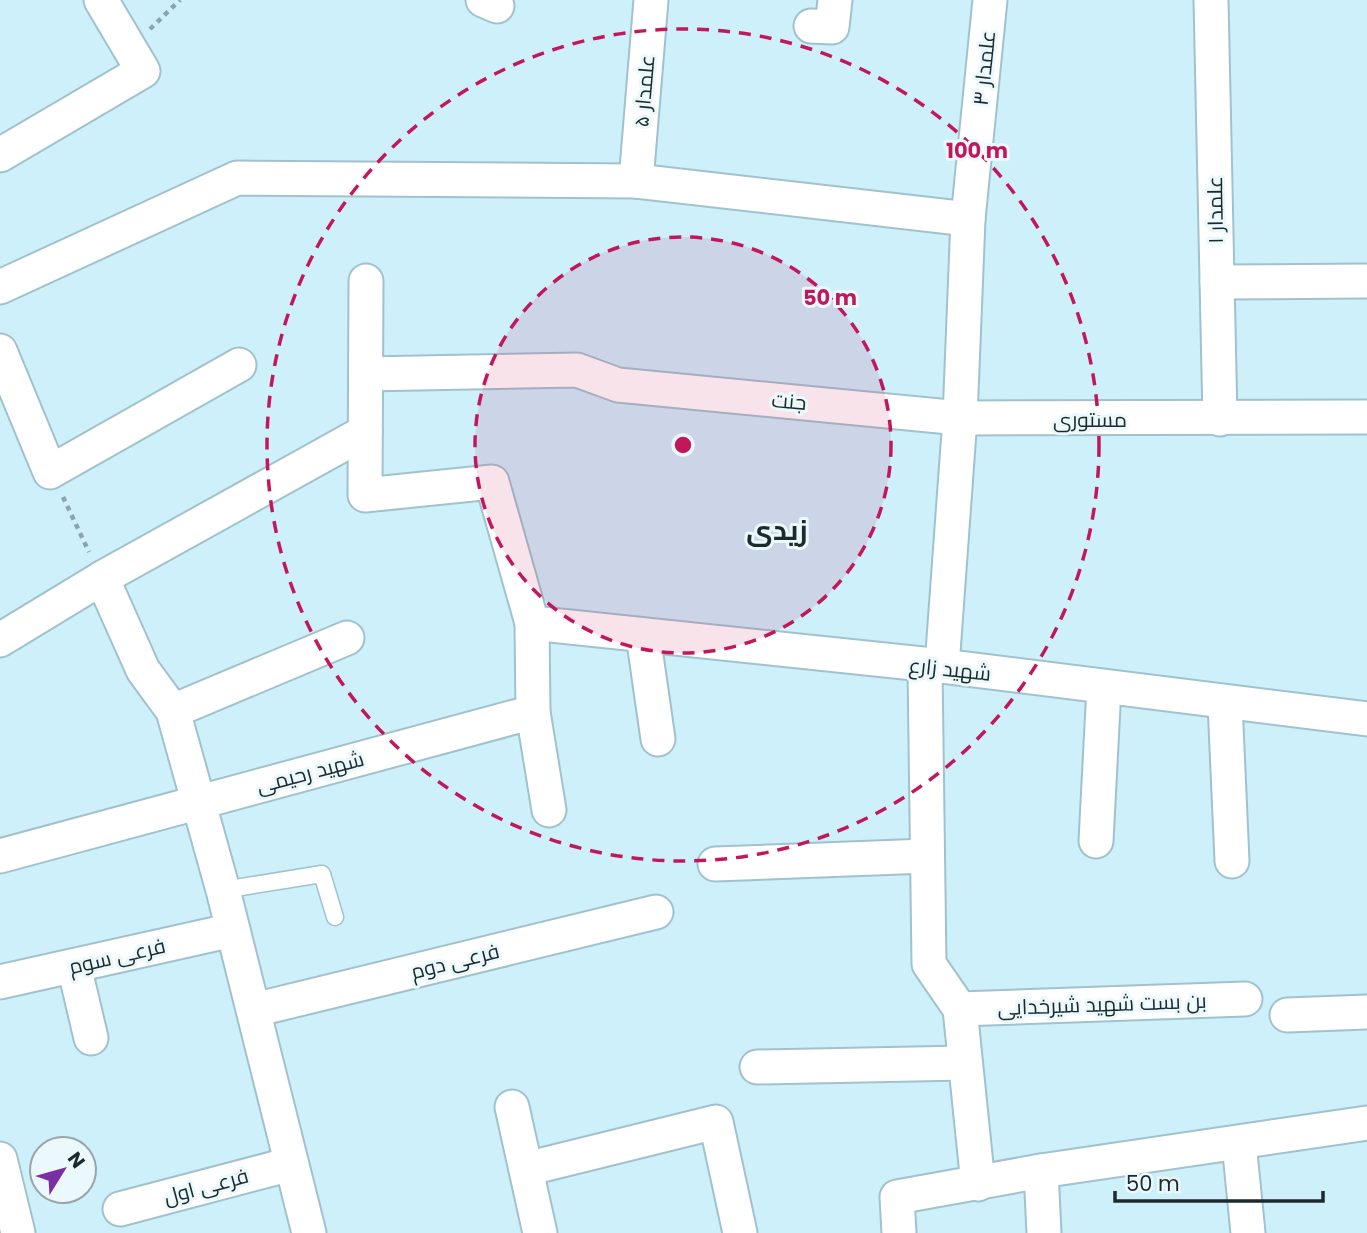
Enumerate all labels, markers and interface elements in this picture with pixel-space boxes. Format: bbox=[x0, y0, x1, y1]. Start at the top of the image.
street label: علمدار ۳ bbox=[966, 29, 1002, 107]
street label: علمدار ۵ bbox=[626, 54, 662, 128]
text: 100 m bbox=[946, 136, 1008, 165]
street label: علمدار ۱ bbox=[1200, 176, 1230, 244]
text: 50 m bbox=[803, 283, 857, 312]
street label: جنت bbox=[770, 385, 808, 417]
street label: مستوری bbox=[1053, 405, 1127, 434]
centre of rings bbox=[671, 433, 695, 457]
district label: زیدی bbox=[746, 511, 808, 550]
street label: شهید زارع bbox=[907, 650, 993, 688]
street label: شهید رحیمی bbox=[253, 744, 367, 800]
street label: فرعی سوم bbox=[66, 931, 168, 981]
street label: فرعی دوم bbox=[408, 936, 502, 986]
street label: بن بست شهید شیرخدایی bbox=[997, 986, 1207, 1022]
north arrow bbox=[28, 1135, 98, 1205]
text: N bbox=[61, 1146, 91, 1174]
scale bar bbox=[1115, 1160, 1323, 1204]
street label: فرعی اول bbox=[160, 1161, 252, 1211]
text: 50 m bbox=[1126, 1169, 1180, 1198]

